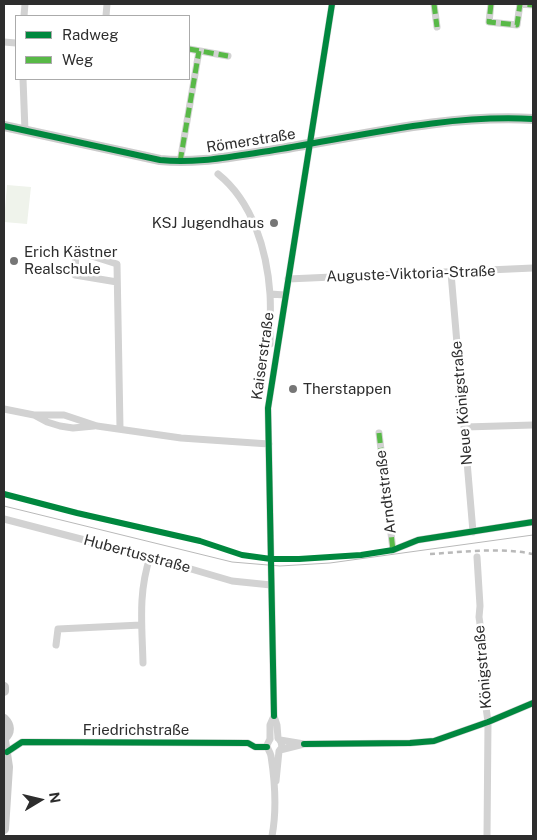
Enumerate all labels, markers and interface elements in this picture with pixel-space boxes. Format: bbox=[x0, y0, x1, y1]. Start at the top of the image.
legend bbox=[15, 15, 190, 80]
text: Radweg bbox=[62, 26, 119, 43]
text: Weg bbox=[62, 51, 93, 68]
street label: Römerstraße bbox=[205, 125, 297, 157]
place label: KSJ Jugendhaus bbox=[152, 214, 264, 232]
marker: KSJ Jugendhaus bbox=[268, 217, 280, 229]
place label: Erich Kästner Realschule bbox=[24, 243, 118, 278]
marker: Erich Kästner Realschule bbox=[8, 255, 20, 267]
street label: Auguste-Viktoria-Straße bbox=[326, 262, 496, 286]
street label: Kaiserstraße bbox=[248, 311, 278, 401]
street label: Neue Königstraße bbox=[448, 340, 476, 466]
place label: Therstappen bbox=[303, 380, 391, 398]
marker: Therstappen bbox=[287, 383, 299, 395]
street label: Arndtstraße bbox=[372, 449, 400, 535]
street label: Hubertusstraße bbox=[82, 531, 192, 577]
street label: Königstraße bbox=[470, 624, 496, 710]
street label: Friedrichstraße bbox=[83, 721, 189, 739]
north arrow bbox=[15, 775, 65, 825]
text: N bbox=[46, 791, 64, 804]

